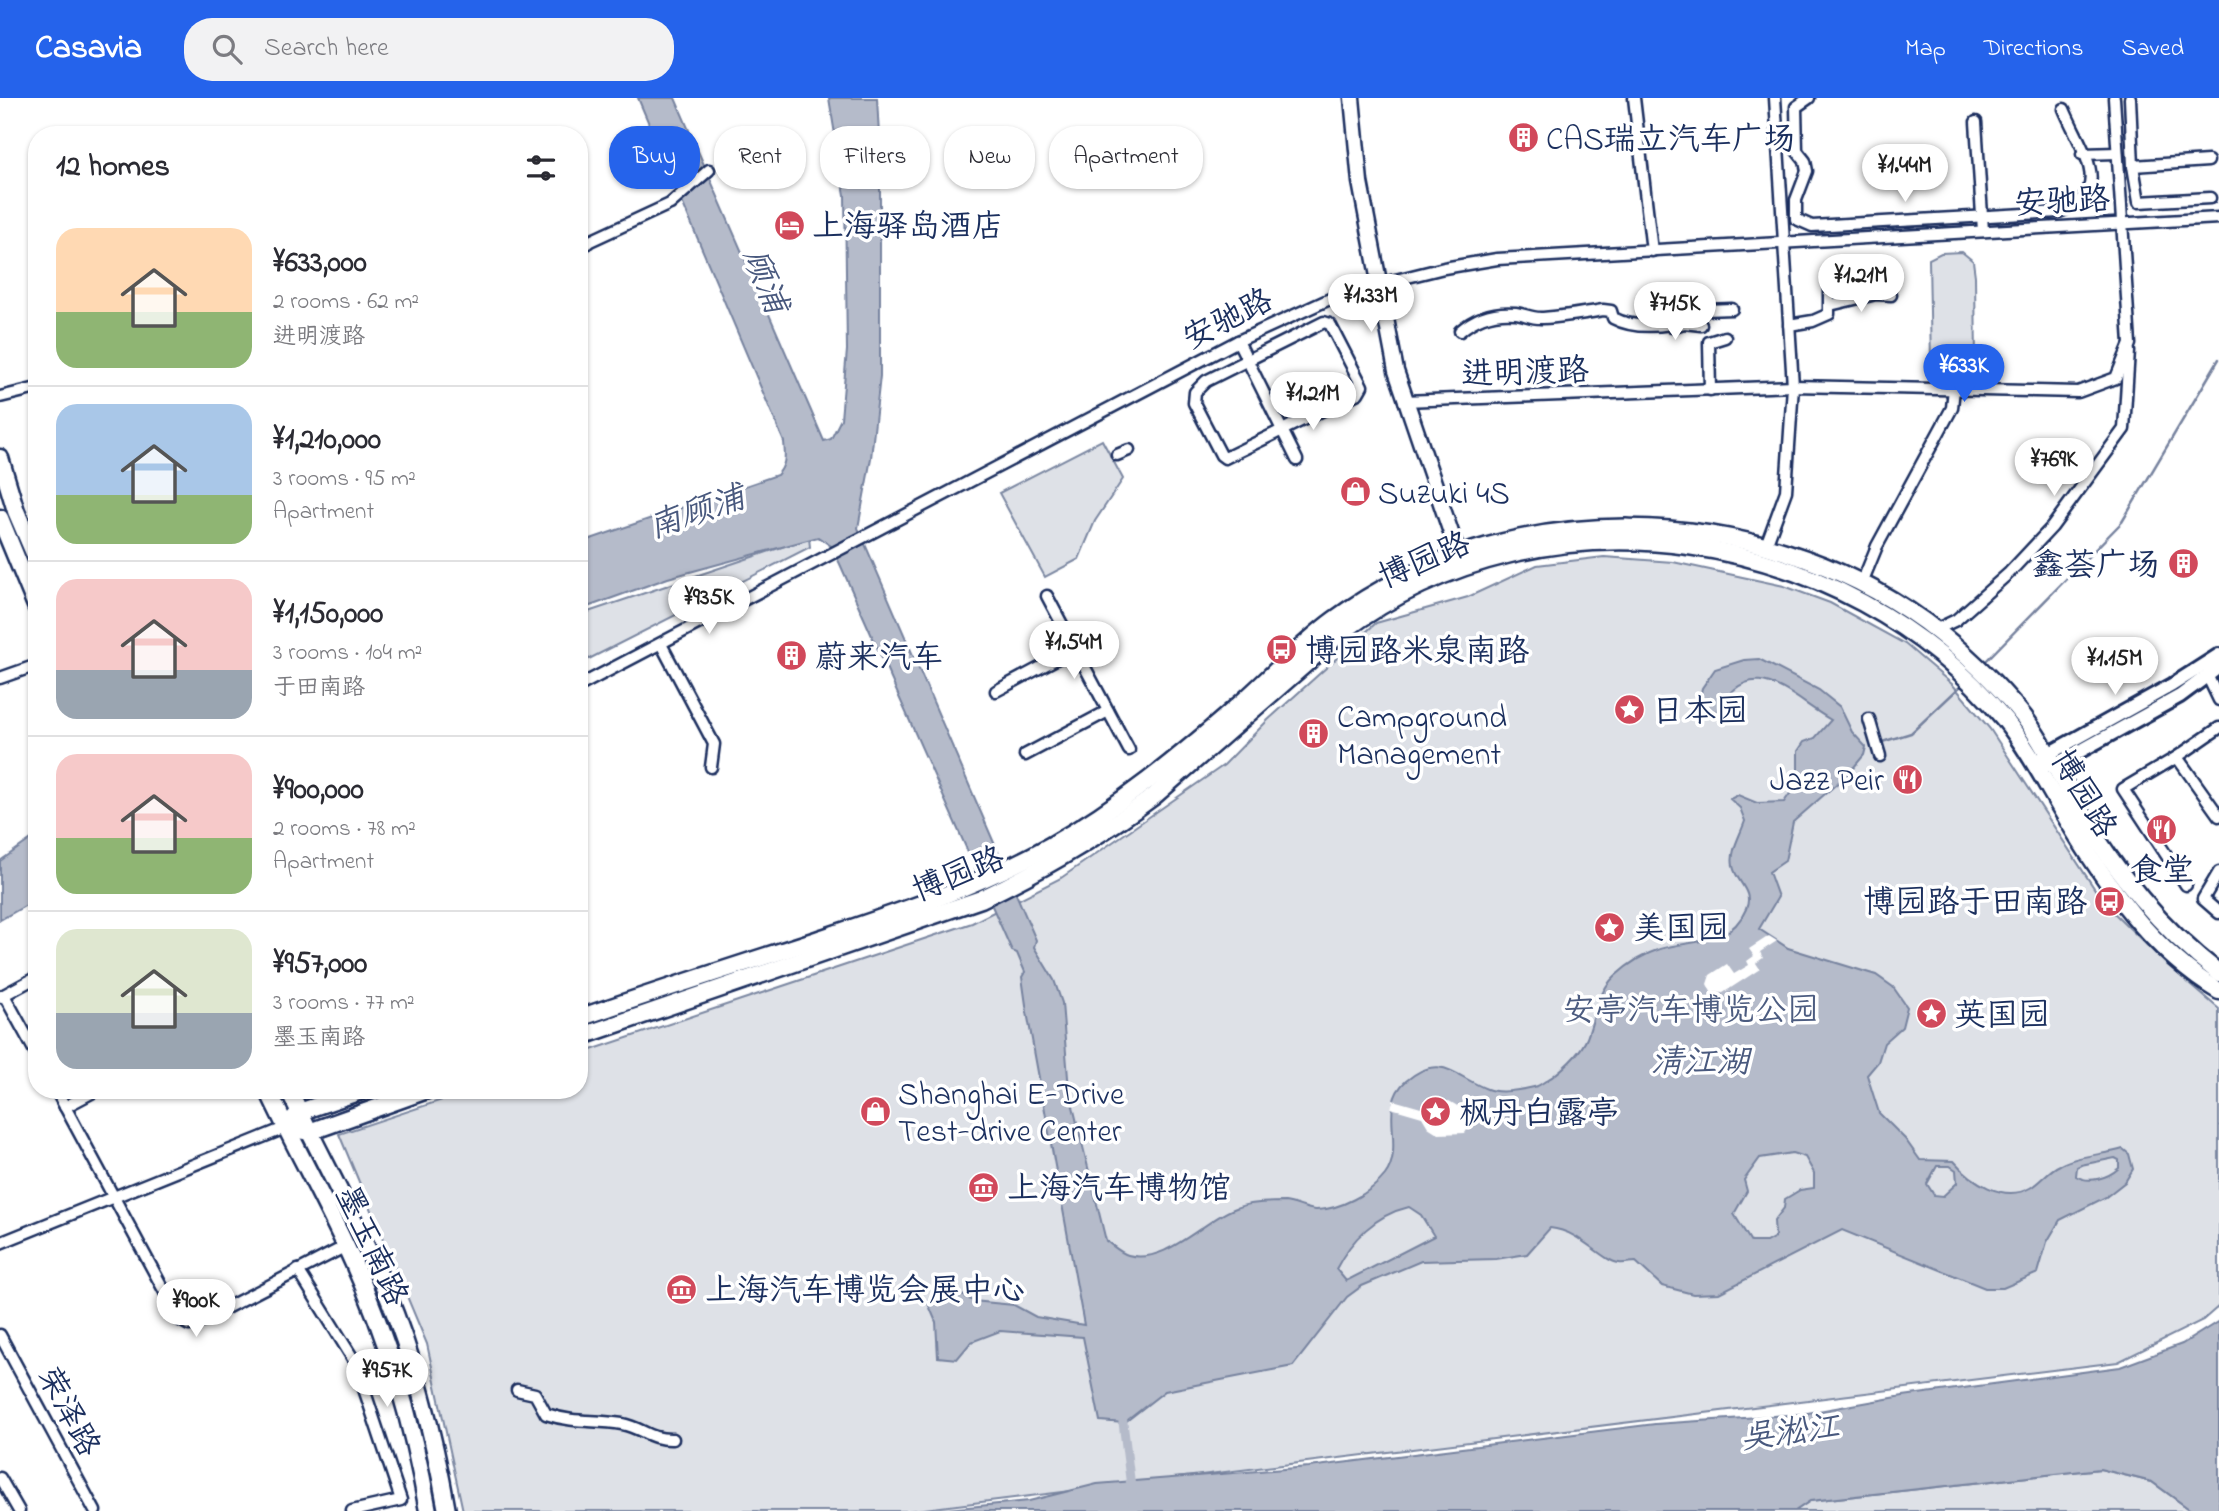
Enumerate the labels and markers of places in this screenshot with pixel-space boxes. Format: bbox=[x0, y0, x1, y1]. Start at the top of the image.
place label: CAS瑞立汽车广场 bbox=[1546, 118, 1796, 165]
building icon: CAS瑞立汽车广场 bbox=[1506, 121, 1540, 155]
pin: ¥1.44M bbox=[1848, 144, 1962, 204]
place label: 上海驿岛酒店 bbox=[812, 205, 1004, 252]
hotel icon: 上海驿岛酒店 bbox=[772, 208, 806, 242]
pin: ¥1.21M bbox=[1804, 254, 1918, 314]
pin: ¥1.33M bbox=[1314, 274, 1428, 334]
pin: ¥715K bbox=[1626, 282, 1724, 342]
pin: ¥633K bbox=[1915, 344, 2013, 404]
pin: ¥1.21M bbox=[1256, 372, 1370, 432]
pin: ¥769K bbox=[2005, 438, 2103, 498]
place label: Suzuki 4S bbox=[1378, 472, 1510, 519]
shop icon: Suzuki 4S bbox=[1338, 475, 1372, 509]
place label: 鑫荟广场 bbox=[2032, 544, 2160, 591]
building icon: 鑫荟广场 bbox=[2166, 547, 2200, 581]
pin: ¥935K bbox=[660, 576, 758, 636]
pin: ¥1.54M bbox=[1017, 622, 1131, 681]
place label: 博园路米泉南路 bbox=[1305, 630, 1529, 677]
bus stop icon: 博园路米泉南路 bbox=[1265, 633, 1299, 667]
place label: 蔚来汽车 bbox=[815, 636, 943, 683]
pin: ¥1.15M bbox=[2058, 638, 2172, 697]
building icon: 蔚来汽车 bbox=[775, 639, 809, 673]
place label: 日本园 bbox=[1652, 690, 1748, 737]
place icon: 日本园 bbox=[1612, 693, 1646, 727]
place label: Campground Management bbox=[1337, 696, 1507, 780]
building icon: Campground Management bbox=[1297, 717, 1331, 751]
place label: Jazz Peir bbox=[1770, 759, 1884, 806]
restaurant icon: Jazz Peir bbox=[1890, 762, 1924, 796]
restaurant icon: 食堂 bbox=[2145, 813, 2179, 847]
place label: 食堂 bbox=[2130, 849, 2194, 896]
place label: 博园路于田南路 bbox=[1863, 881, 2087, 928]
bus stop icon: 博园路于田南路 bbox=[2093, 884, 2127, 918]
place label: 美国园 bbox=[1633, 907, 1729, 954]
place icon: 美国园 bbox=[1593, 910, 1627, 944]
place label: 英国园 bbox=[1954, 994, 2050, 1041]
place icon: 英国园 bbox=[1914, 997, 1948, 1031]
place label: Shanghai E-Drive Test-drive Center bbox=[898, 1073, 1125, 1157]
place label: 枫丹白露亭 bbox=[1459, 1092, 1619, 1139]
shop icon: Shanghai E-Drive Test-drive Center bbox=[858, 1094, 892, 1128]
place icon: 枫丹白露亭 bbox=[1419, 1095, 1453, 1129]
place label: 上海汽车博物馆 bbox=[1007, 1167, 1231, 1214]
museum icon: 上海汽车博物馆 bbox=[967, 1170, 1001, 1204]
place label: 上海汽车博览会展中心 bbox=[705, 1269, 1025, 1316]
museum icon: 上海汽车博览会展中心 bbox=[665, 1272, 699, 1306]
pin: ¥900K bbox=[147, 1280, 245, 1339]
pin: ¥957K bbox=[338, 1350, 436, 1409]

